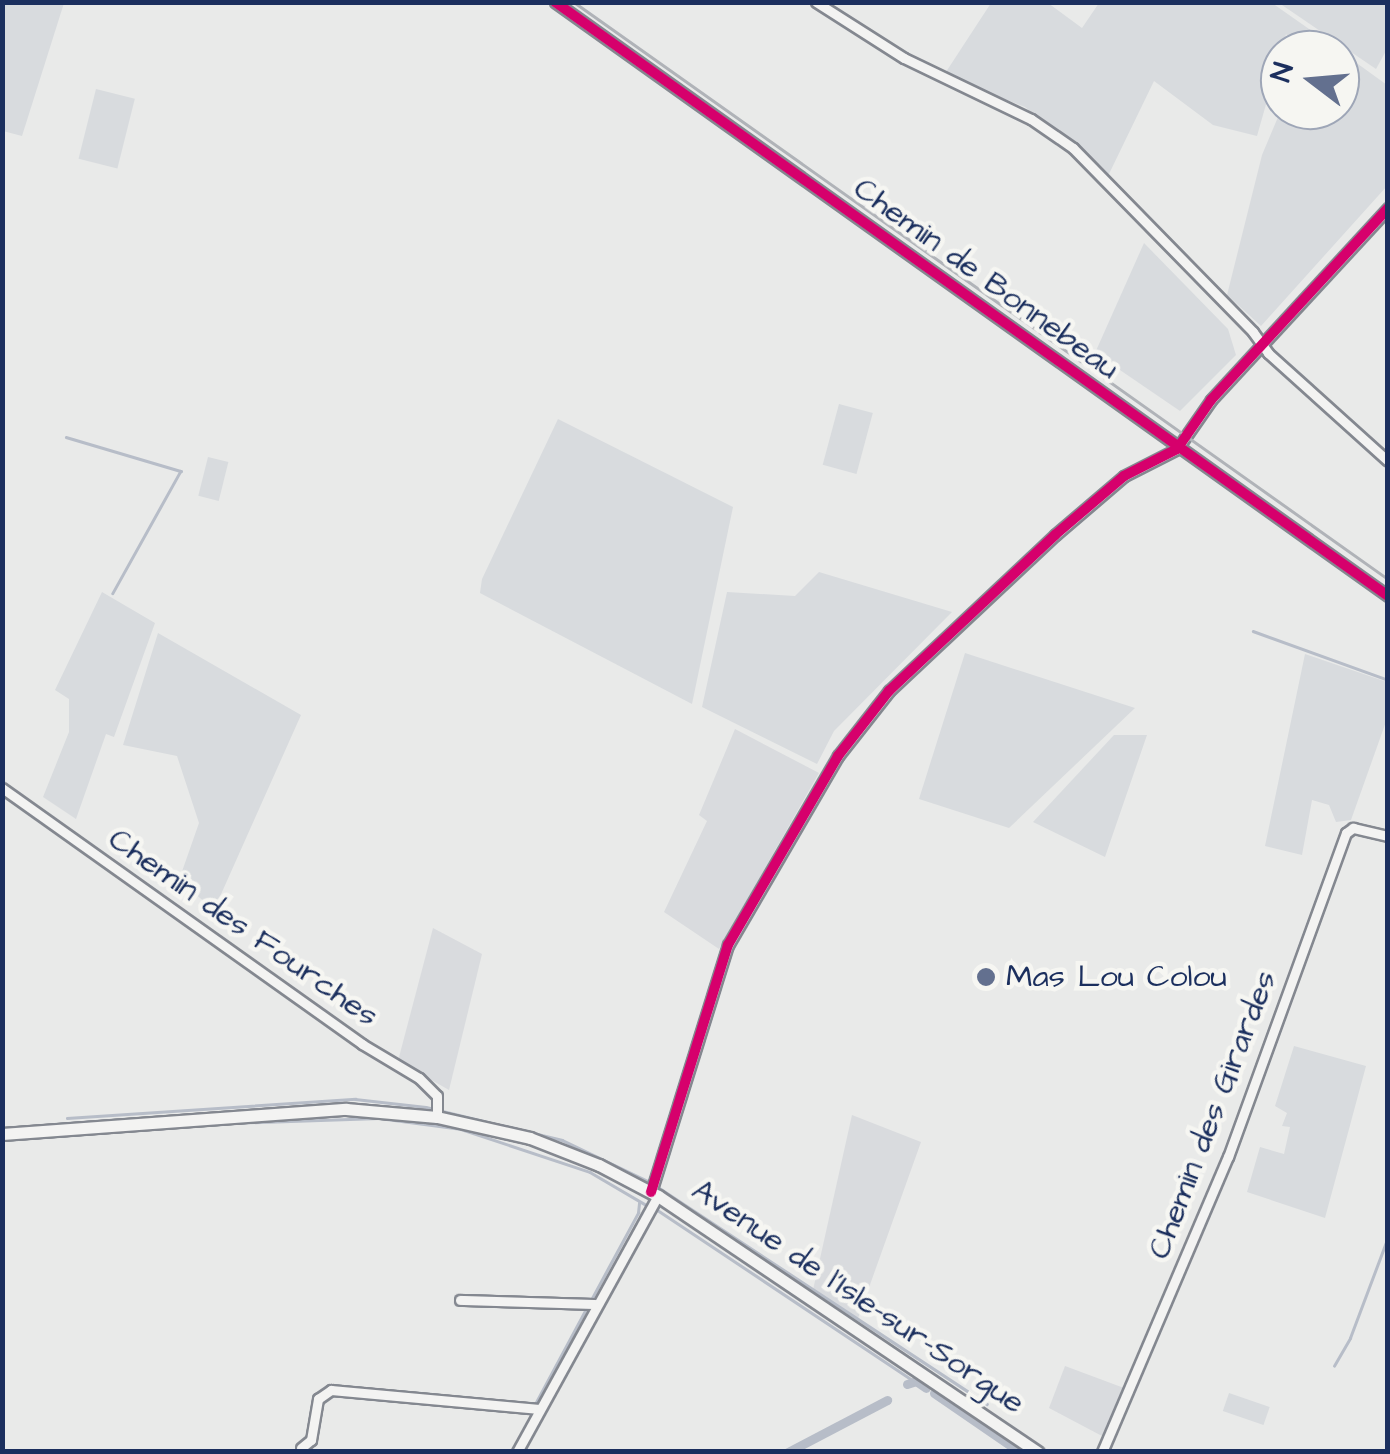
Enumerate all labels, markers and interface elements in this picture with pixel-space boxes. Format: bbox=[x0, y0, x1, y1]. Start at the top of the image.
north arrow bbox=[1260, 30, 1360, 130]
text: N bbox=[1261, 58, 1304, 86]
street label: Chemin de Bonnebeau bbox=[846, 170, 1126, 388]
street label: Chemin des Fourches bbox=[101, 820, 385, 1036]
place label: Mas Lou Colou bbox=[1006, 958, 1227, 996]
marker: Mas Lou Colou bbox=[975, 966, 997, 988]
street label: Chemin des Girardes bbox=[1140, 966, 1286, 1264]
street label: Avenue de l'Isle-sur-Sorgue bbox=[684, 1171, 1032, 1423]

